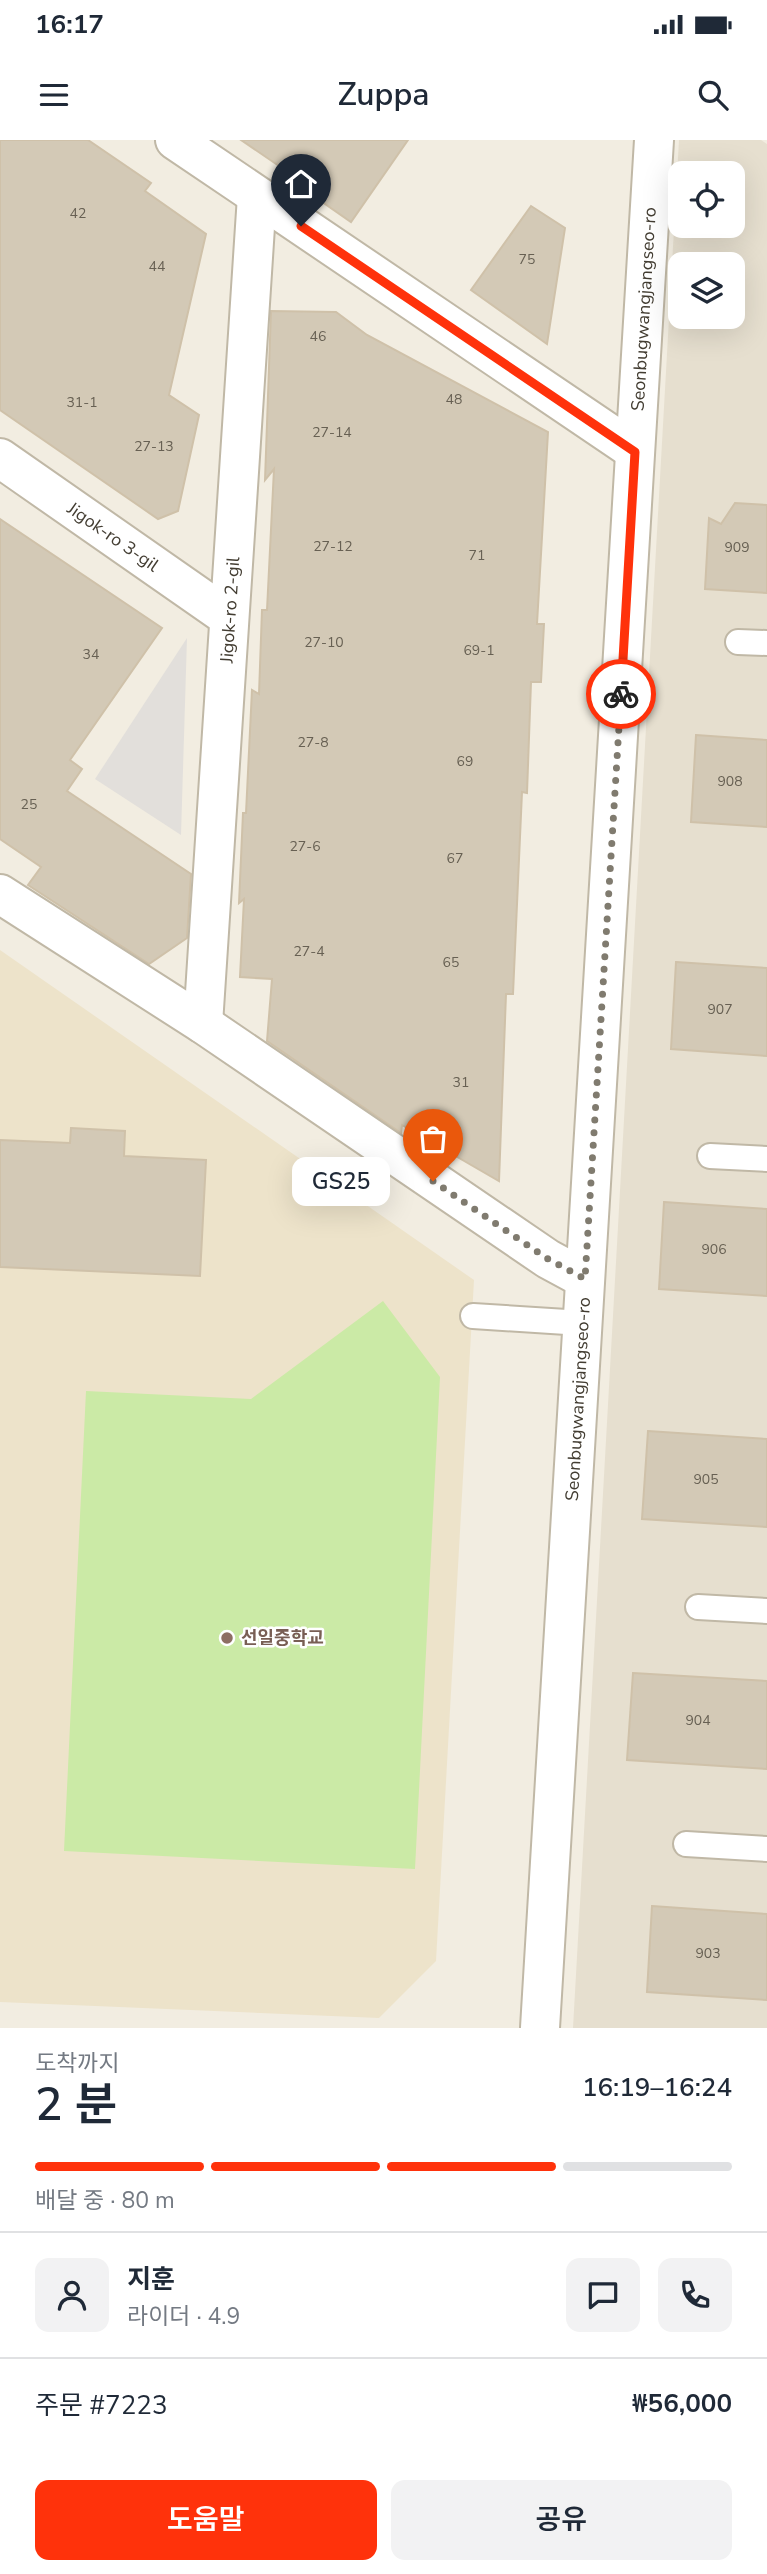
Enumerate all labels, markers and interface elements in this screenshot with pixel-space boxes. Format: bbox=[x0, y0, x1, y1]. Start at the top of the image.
text: 16:17 bbox=[35, 7, 104, 42]
text: Zuppa bbox=[338, 73, 429, 116]
icon: menu bbox=[35, 76, 73, 114]
icon: search bbox=[694, 76, 732, 114]
pin bbox=[271, 154, 331, 226]
map controls bbox=[668, 161, 745, 329]
button: locate bbox=[668, 161, 745, 238]
icon: home bbox=[282, 165, 320, 203]
house number: 42 bbox=[70, 204, 86, 223]
street label: Seonbugwangjangseo-ro bbox=[626, 206, 662, 412]
house number: 75 bbox=[519, 250, 535, 269]
button: layers bbox=[668, 252, 745, 329]
house number: 44 bbox=[149, 257, 165, 276]
house number: 46 bbox=[310, 327, 326, 346]
house number: 48 bbox=[446, 390, 462, 409]
house number: 31-1 bbox=[66, 393, 98, 412]
house number: 27-14 bbox=[312, 423, 352, 442]
house number: 27-13 bbox=[134, 437, 174, 456]
street label: Jigok-ro 3-gil bbox=[62, 496, 164, 578]
house number: 27-12 bbox=[313, 537, 353, 556]
house number: 909 bbox=[724, 538, 750, 557]
house number: 71 bbox=[469, 546, 485, 565]
street label: Jigok-ro 2-gil bbox=[215, 555, 245, 665]
house number: 27-10 bbox=[304, 633, 344, 652]
house number: 69-1 bbox=[463, 641, 495, 660]
house number: 34 bbox=[83, 645, 99, 664]
courier bbox=[586, 659, 656, 729]
icon: bike bbox=[602, 675, 640, 713]
house number: 27-8 bbox=[297, 733, 329, 752]
house number: 69 bbox=[457, 752, 473, 771]
house number: 908 bbox=[717, 772, 743, 791]
house number: 25 bbox=[21, 795, 37, 814]
house number: 27-6 bbox=[289, 837, 321, 856]
house number: 67 bbox=[447, 849, 463, 868]
house number: 27-4 bbox=[293, 942, 325, 961]
house number: 65 bbox=[443, 953, 459, 972]
house number: 907 bbox=[707, 1000, 733, 1019]
house number: 31 bbox=[453, 1073, 469, 1092]
pin bbox=[403, 1109, 463, 1181]
icon: bag bbox=[414, 1120, 452, 1158]
callout: GS25 bbox=[293, 1156, 391, 1206]
text: GS25 bbox=[312, 1166, 370, 1197]
house number: 906 bbox=[701, 1240, 727, 1259]
street label: Seonbugwangjangseo-ro bbox=[560, 1296, 596, 1502]
house number: 905 bbox=[693, 1470, 719, 1489]
place label: 선일중학교 bbox=[241, 1626, 324, 1650]
marker: 선일중학교 bbox=[219, 1630, 235, 1646]
house number: 904 bbox=[685, 1711, 711, 1730]
house number: 903 bbox=[695, 1944, 721, 1963]
text: 도착까지 bbox=[35, 2048, 120, 2079]
text: 16:19–16:24 bbox=[582, 2070, 732, 2105]
text: 2 분 bbox=[35, 2073, 117, 2136]
text: 배달 중 · 80 m bbox=[35, 2185, 175, 2216]
button: person bbox=[35, 2258, 109, 2332]
button: chat bbox=[566, 2258, 640, 2332]
button: phone bbox=[658, 2258, 732, 2332]
text: 지훈 bbox=[127, 2262, 175, 2297]
text: 라이더 · 4.9 bbox=[127, 2301, 240, 2332]
text: ₩56,000 bbox=[632, 2386, 732, 2421]
text: 주문 #7223 bbox=[35, 2388, 168, 2423]
button: 도움말 bbox=[35, 2480, 377, 2560]
button: 공유 bbox=[391, 2480, 732, 2560]

